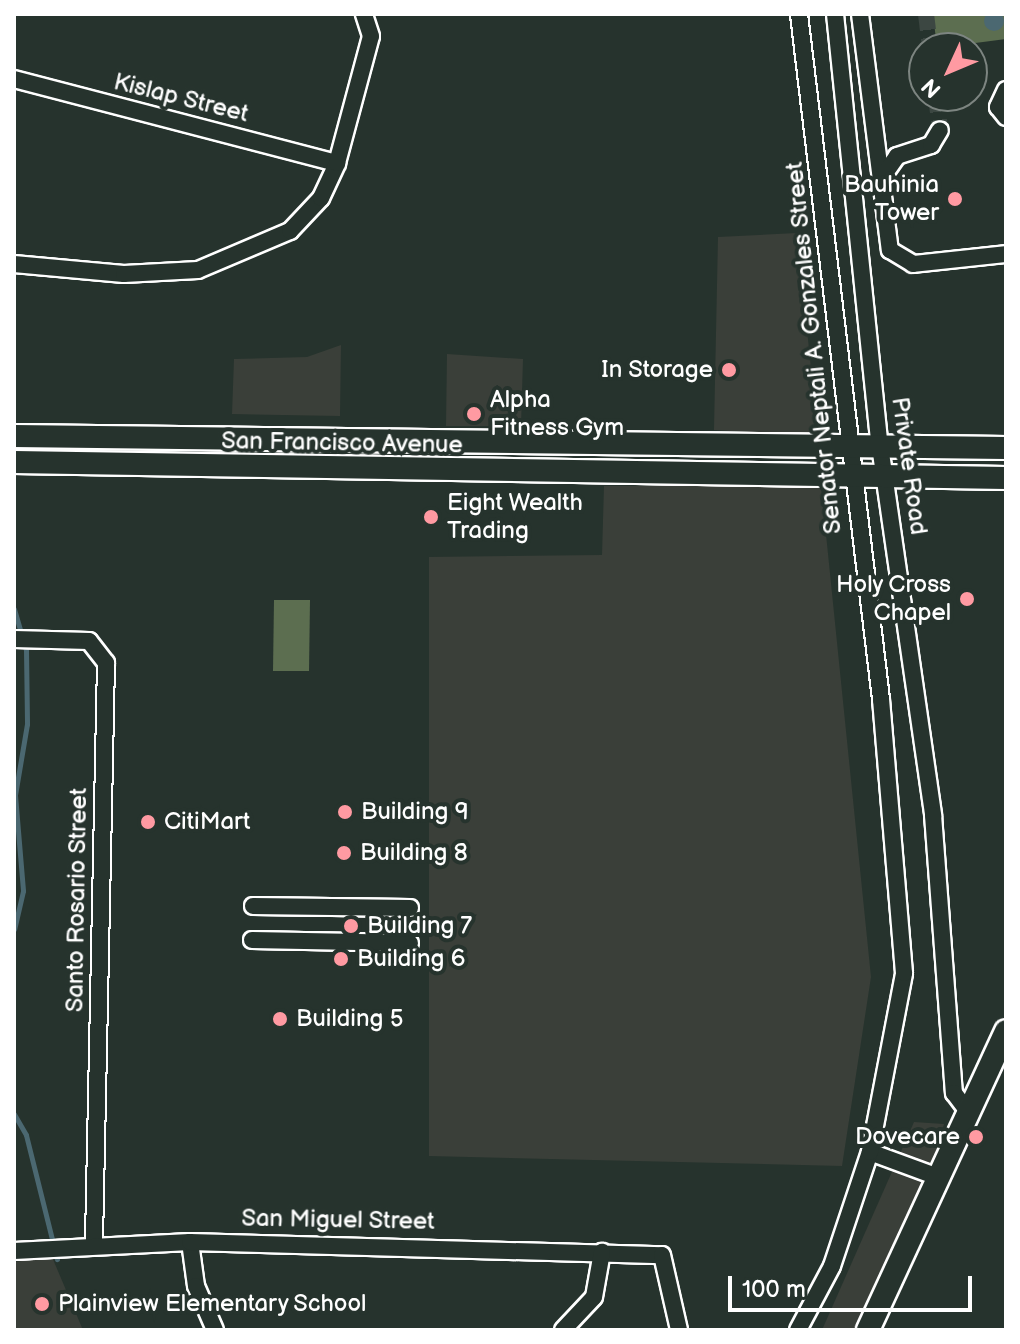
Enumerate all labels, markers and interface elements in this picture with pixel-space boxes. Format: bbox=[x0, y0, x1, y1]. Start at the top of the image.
north arrow bbox=[908, 32, 988, 112]
street label: Kislap Street bbox=[111, 67, 251, 129]
text: N bbox=[916, 72, 947, 103]
street label: Senator Neptali A. Gonzales Street bbox=[780, 160, 848, 536]
place label: Bauhinia Tower bbox=[844, 171, 939, 227]
marker: Bauhinia Tower bbox=[946, 190, 964, 208]
place label: In Storage bbox=[601, 356, 713, 384]
marker: In Storage bbox=[720, 361, 738, 379]
place label: Alpha Fitness Gym bbox=[490, 386, 624, 442]
street label: Private Road bbox=[885, 395, 933, 537]
marker: Alpha Fitness Gym bbox=[465, 405, 483, 423]
street label: San Francisco Avenue bbox=[221, 426, 463, 460]
place label: Eight Wealth Trading bbox=[447, 489, 584, 545]
marker: Eight Wealth Trading bbox=[422, 508, 440, 526]
place label: Holy Cross Chapel bbox=[835, 571, 951, 627]
marker: Holy Cross Chapel bbox=[958, 590, 976, 608]
street label: Santo Rosario Street bbox=[61, 787, 93, 1013]
place label: Building 9 bbox=[361, 798, 469, 826]
marker: Building 9 bbox=[336, 803, 354, 821]
place label: CitiMart bbox=[164, 808, 250, 836]
marker: CitiMart bbox=[139, 813, 157, 831]
place label: Building 8 bbox=[360, 839, 468, 867]
marker: Building 8 bbox=[335, 844, 353, 862]
place label: Building 7 bbox=[367, 912, 473, 940]
marker: Building 7 bbox=[342, 917, 360, 935]
place label: Building 6 bbox=[357, 945, 466, 973]
marker: Building 6 bbox=[332, 950, 350, 968]
place label: Building 5 bbox=[296, 1005, 404, 1033]
marker: Building 5 bbox=[271, 1010, 289, 1028]
place label: Dovecare bbox=[855, 1123, 960, 1151]
marker: Dovecare bbox=[967, 1128, 985, 1146]
street label: San Miguel Street bbox=[241, 1204, 435, 1236]
scale bar bbox=[732, 1260, 976, 1310]
text: 100 m bbox=[742, 1275, 806, 1304]
place label: Plainview Elementary School bbox=[58, 1290, 368, 1318]
marker: Plainview Elementary School bbox=[33, 1295, 51, 1313]

